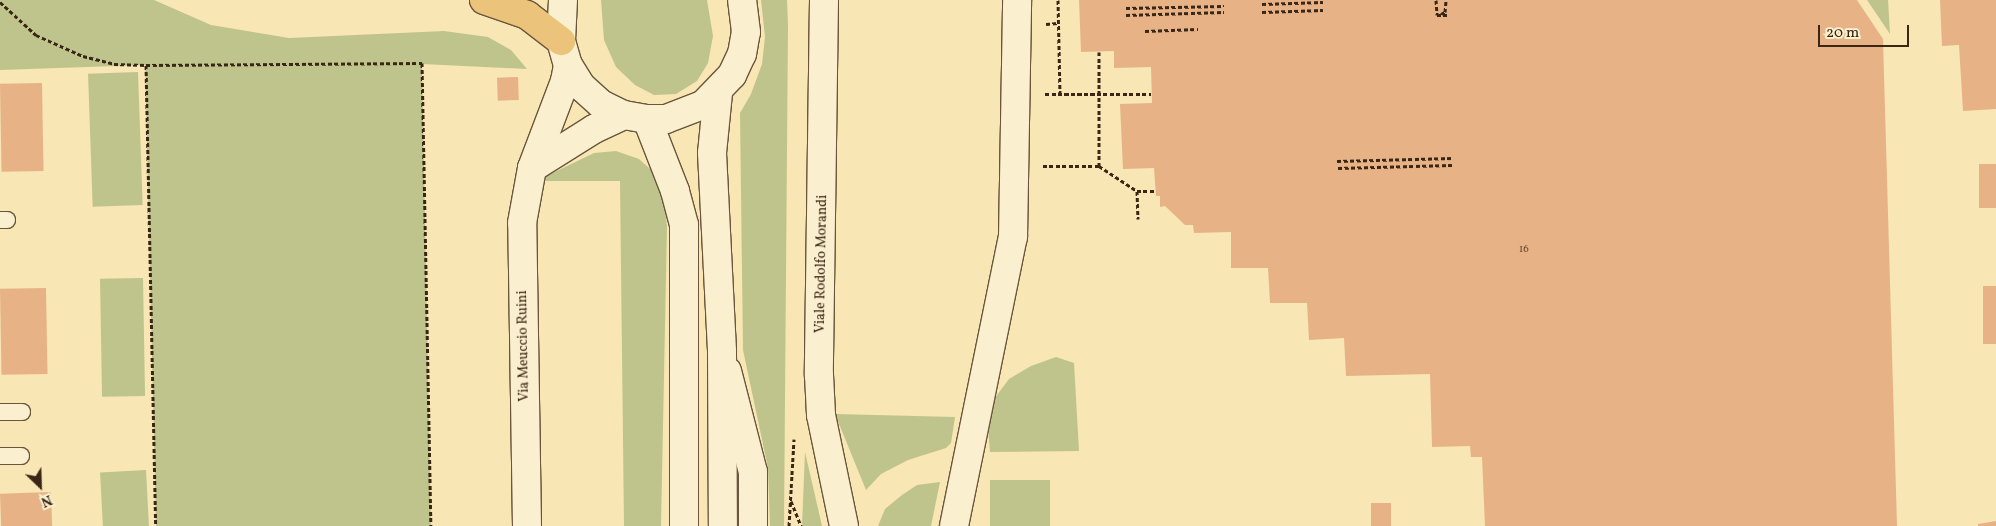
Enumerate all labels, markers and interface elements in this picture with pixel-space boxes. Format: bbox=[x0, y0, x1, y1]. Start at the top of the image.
scale bar bbox=[1821, 15, 1912, 47]
text: 20 m bbox=[1826, 23, 1859, 44]
street label: Viale Rodolfo Morandi bbox=[812, 195, 832, 333]
house number: 16 bbox=[1519, 243, 1529, 257]
street label: Via Meuccio Ruini bbox=[515, 290, 533, 402]
north arrow bbox=[15, 461, 65, 511]
text: N bbox=[38, 489, 55, 511]

